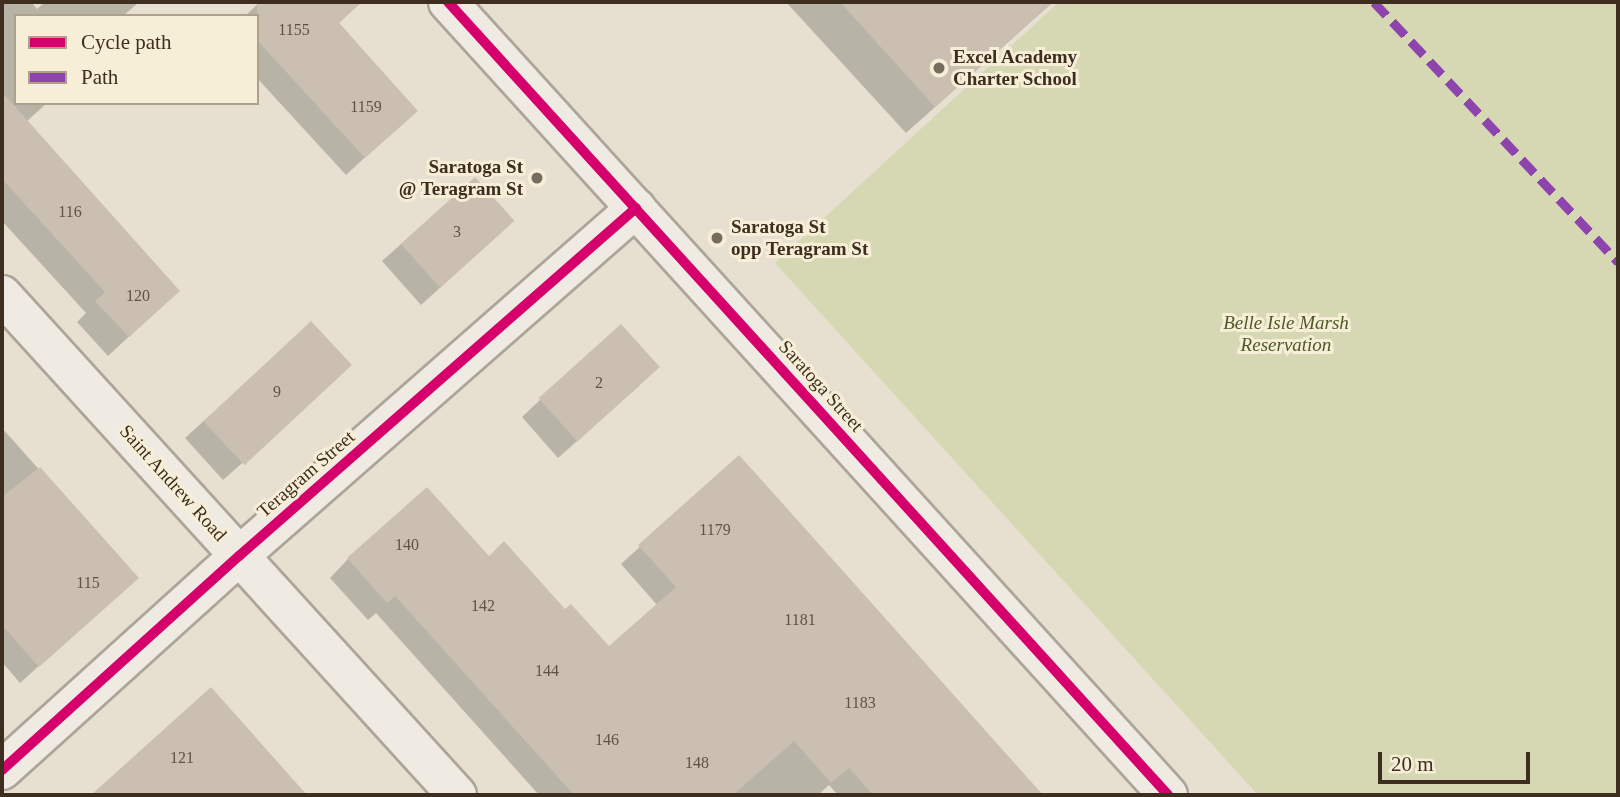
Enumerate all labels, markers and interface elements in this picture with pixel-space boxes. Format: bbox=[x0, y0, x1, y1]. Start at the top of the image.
legend bbox=[14, 14, 259, 105]
house number: 1155 bbox=[278, 20, 310, 40]
text: Cycle path bbox=[81, 30, 171, 54]
place label: Excel Academy Charter School bbox=[953, 46, 1078, 90]
marker: Excel Academy Charter School bbox=[931, 60, 947, 76]
text: Path bbox=[81, 65, 118, 89]
house number: 1159 bbox=[350, 97, 382, 117]
place label: Saratoga St @ Teragram St bbox=[398, 156, 523, 200]
marker: Saratoga St @ Teragram St bbox=[529, 170, 545, 186]
house number: 116 bbox=[58, 202, 82, 222]
place label: Saratoga St opp Teragram St bbox=[731, 216, 869, 260]
house number: 3 bbox=[453, 222, 461, 242]
marker: Saratoga St opp Teragram St bbox=[709, 230, 725, 246]
house number: 120 bbox=[126, 286, 150, 306]
park label: Belle Isle Marsh Reservation bbox=[1223, 312, 1349, 356]
street label: Saratoga Street bbox=[774, 335, 868, 437]
house number: 2 bbox=[595, 373, 603, 393]
house number: 9 bbox=[273, 382, 281, 402]
street label: Saint Andrew Road bbox=[114, 420, 232, 546]
street label: Teragram Street bbox=[253, 426, 359, 522]
house number: 1179 bbox=[699, 520, 731, 540]
house number: 140 bbox=[395, 535, 419, 555]
house number: 115 bbox=[76, 573, 100, 593]
house number: 142 bbox=[471, 596, 495, 616]
house number: 1181 bbox=[784, 610, 816, 630]
house number: 144 bbox=[535, 661, 559, 681]
house number: 1183 bbox=[844, 693, 876, 713]
house number: 146 bbox=[595, 730, 619, 750]
scale bar bbox=[1382, 738, 1534, 782]
house number: 121 bbox=[170, 748, 194, 768]
text: 20 m bbox=[1391, 752, 1434, 776]
house number: 148 bbox=[685, 753, 709, 773]

